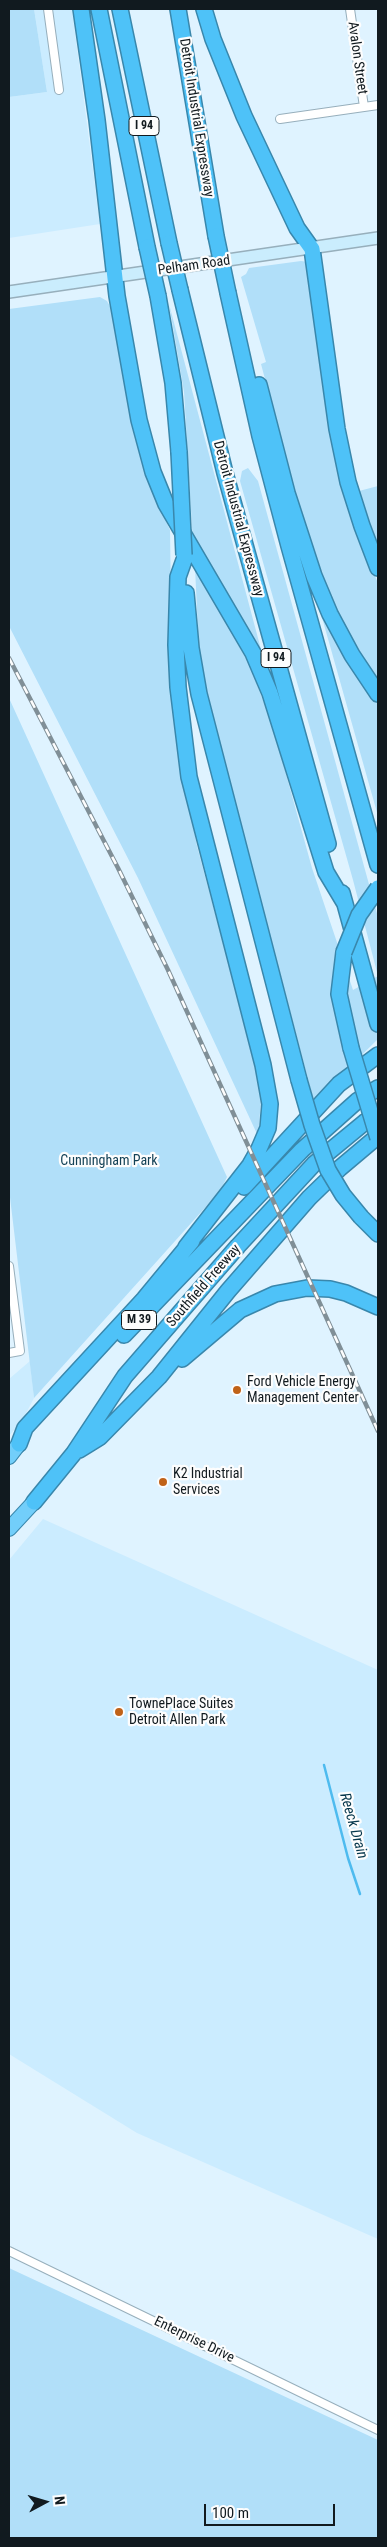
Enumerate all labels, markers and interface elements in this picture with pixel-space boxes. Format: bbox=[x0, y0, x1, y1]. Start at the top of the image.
street label: Avalon Street bbox=[344, 21, 370, 95]
street label: Detroit Industrial Expressway bbox=[175, 37, 217, 199]
road number: I 94 bbox=[129, 116, 159, 136]
street label: Pelham Road bbox=[157, 253, 231, 279]
street label: Detroit Industrial Expressway bbox=[209, 439, 267, 599]
road number: I 94 bbox=[261, 648, 291, 668]
park label: Cunningham Park bbox=[60, 1153, 158, 1169]
street label: Southfield Freeway bbox=[164, 1241, 244, 1331]
road number: M 39 bbox=[122, 1310, 156, 1330]
place label: Ford Vehicle Energy Management Center bbox=[247, 1374, 359, 1406]
marker: Ford Vehicle Energy Management Center bbox=[231, 1384, 243, 1396]
place label: K2 Industrial Services bbox=[173, 1466, 243, 1498]
marker: K2 Industrial Services bbox=[157, 1476, 169, 1488]
place label: TownePlace Suites Detroit Allen Park bbox=[129, 1696, 233, 1728]
marker: TownePlace Suites Detroit Allen Park bbox=[113, 1706, 125, 1718]
water label: Reeck Drain bbox=[335, 1791, 371, 1861]
street label: Enterprise Drive bbox=[151, 2313, 237, 2367]
north arrow bbox=[20, 2477, 70, 2527]
scale bar bbox=[207, 2494, 338, 2526]
text: N bbox=[52, 2495, 68, 2506]
text: 100 m bbox=[212, 2504, 249, 2522]

